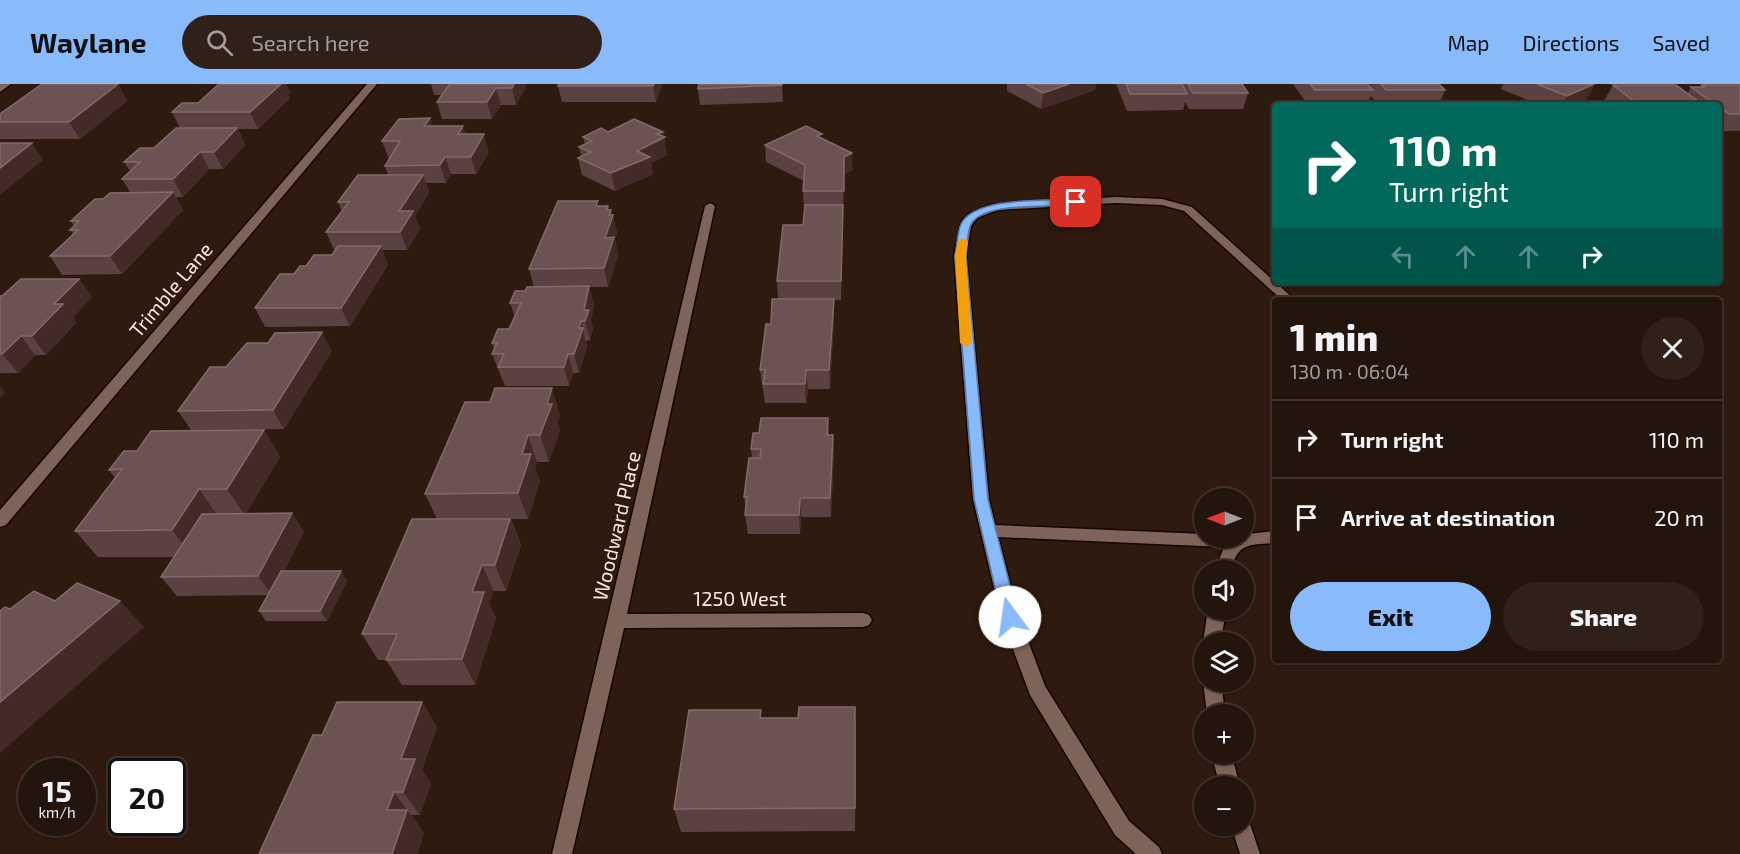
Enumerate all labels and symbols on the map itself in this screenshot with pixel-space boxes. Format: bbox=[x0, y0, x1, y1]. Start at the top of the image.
pin bbox=[1050, 176, 1101, 227]
street label: Trimble Lane bbox=[124, 237, 217, 342]
street label: Woodward Place bbox=[587, 449, 645, 603]
north arrow bbox=[1194, 488, 1254, 548]
position arrow bbox=[978, 585, 1042, 649]
street label: 1250 West bbox=[693, 586, 787, 610]
speed limit sign: 20 bbox=[108, 758, 186, 836]

